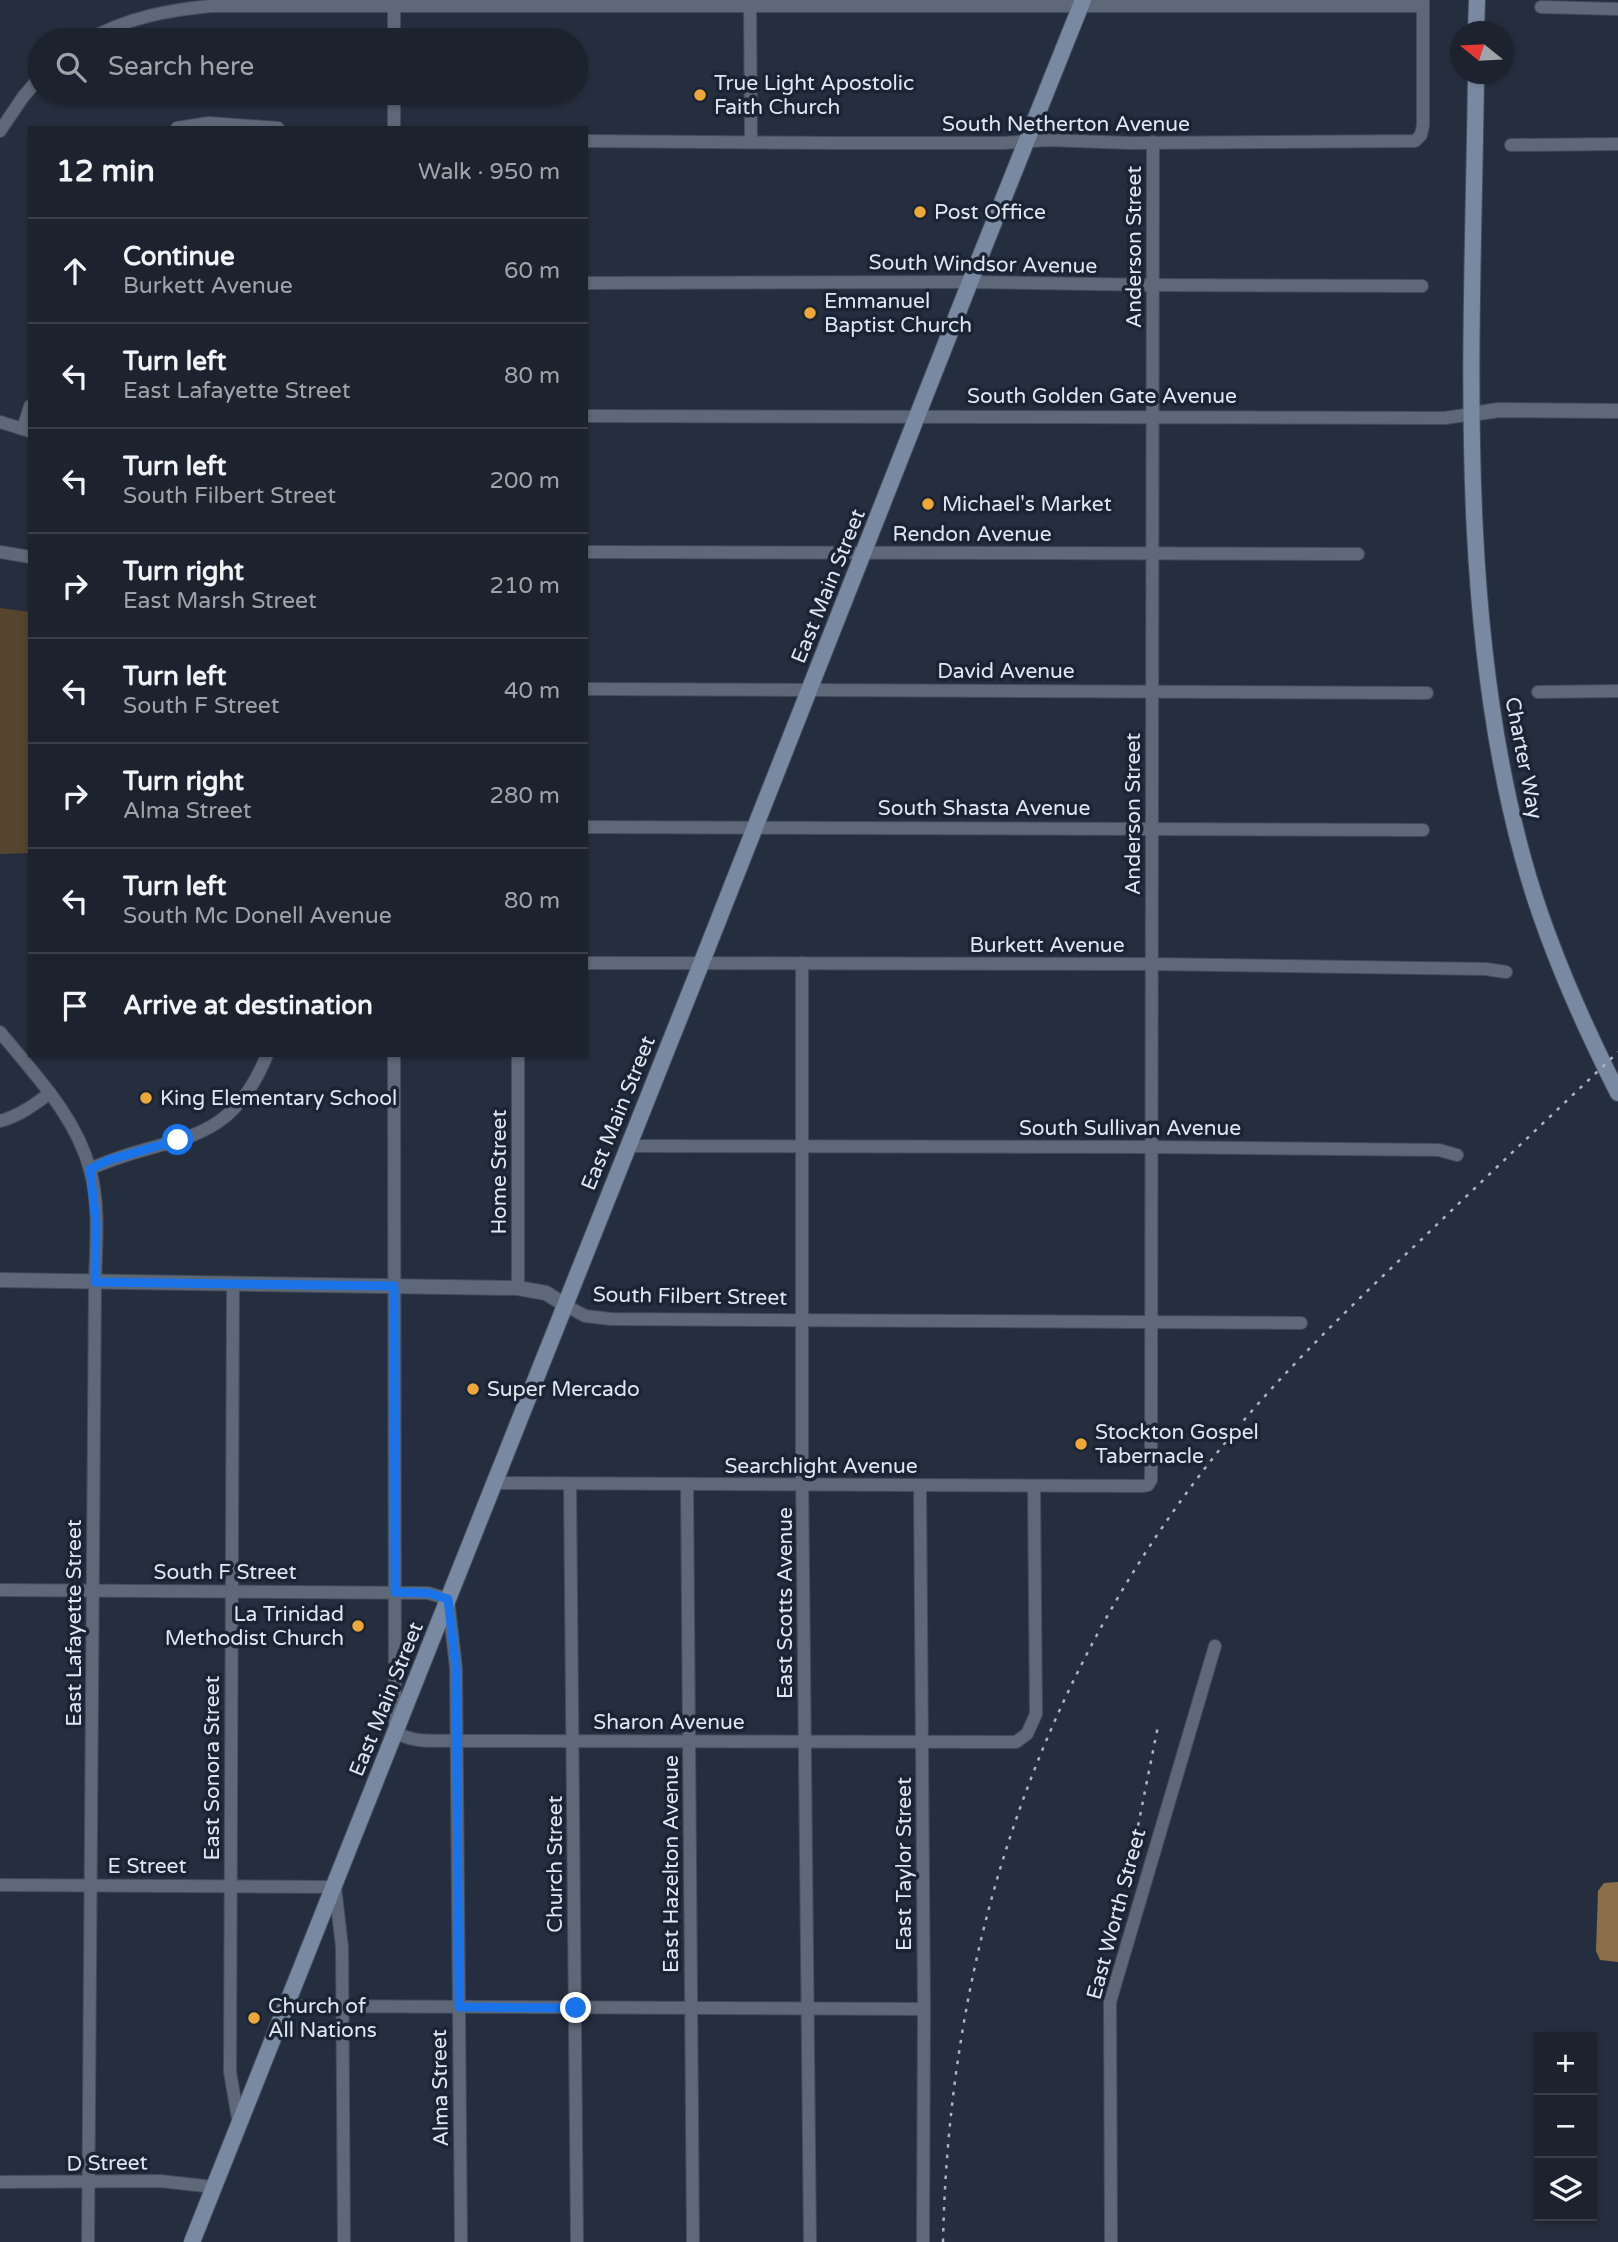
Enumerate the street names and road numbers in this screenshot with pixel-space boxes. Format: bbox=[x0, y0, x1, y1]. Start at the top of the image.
street label: South Netherton Avenue bbox=[942, 112, 1190, 137]
street label: Anderson Street bbox=[1122, 166, 1147, 328]
street label: South Windsor Avenue bbox=[869, 250, 1098, 279]
street label: South Golden Gate Avenue bbox=[967, 384, 1237, 409]
street label: East Main Street bbox=[786, 505, 871, 667]
street label: Rendon Avenue bbox=[892, 522, 1052, 547]
street label: David Avenue bbox=[937, 659, 1075, 684]
street label: Charter Way bbox=[1499, 695, 1548, 821]
street label: Anderson Street bbox=[1121, 733, 1146, 895]
street label: South Shasta Avenue bbox=[878, 796, 1090, 821]
street label: Burkett Avenue bbox=[969, 933, 1125, 958]
street label: East Main Street bbox=[576, 1032, 661, 1194]
street label: Home Street bbox=[487, 1110, 512, 1234]
street label: South Sullivan Avenue bbox=[1019, 1116, 1241, 1141]
street label: South Filbert Street bbox=[593, 1282, 787, 1311]
street label: Searchlight Avenue bbox=[724, 1454, 918, 1479]
street label: East Scotts Avenue bbox=[773, 1507, 798, 1699]
street label: East Lafayette Street bbox=[62, 1519, 87, 1727]
street label: South F Street bbox=[153, 1560, 297, 1585]
street label: East Main Street bbox=[344, 1618, 429, 1780]
street label: East Sonora Street bbox=[200, 1675, 225, 1861]
street label: Sharon Avenue bbox=[593, 1710, 745, 1735]
street label: East Hazelton Avenue bbox=[659, 1755, 684, 1973]
street label: East Taylor Street bbox=[892, 1777, 917, 1951]
street label: Church Street bbox=[543, 1795, 568, 1933]
street label: East Worth Street bbox=[1082, 1826, 1151, 2002]
street label: E Street bbox=[108, 1854, 186, 1879]
street label: Alma Street bbox=[427, 2029, 454, 2147]
street label: D Street bbox=[66, 2150, 148, 2177]

